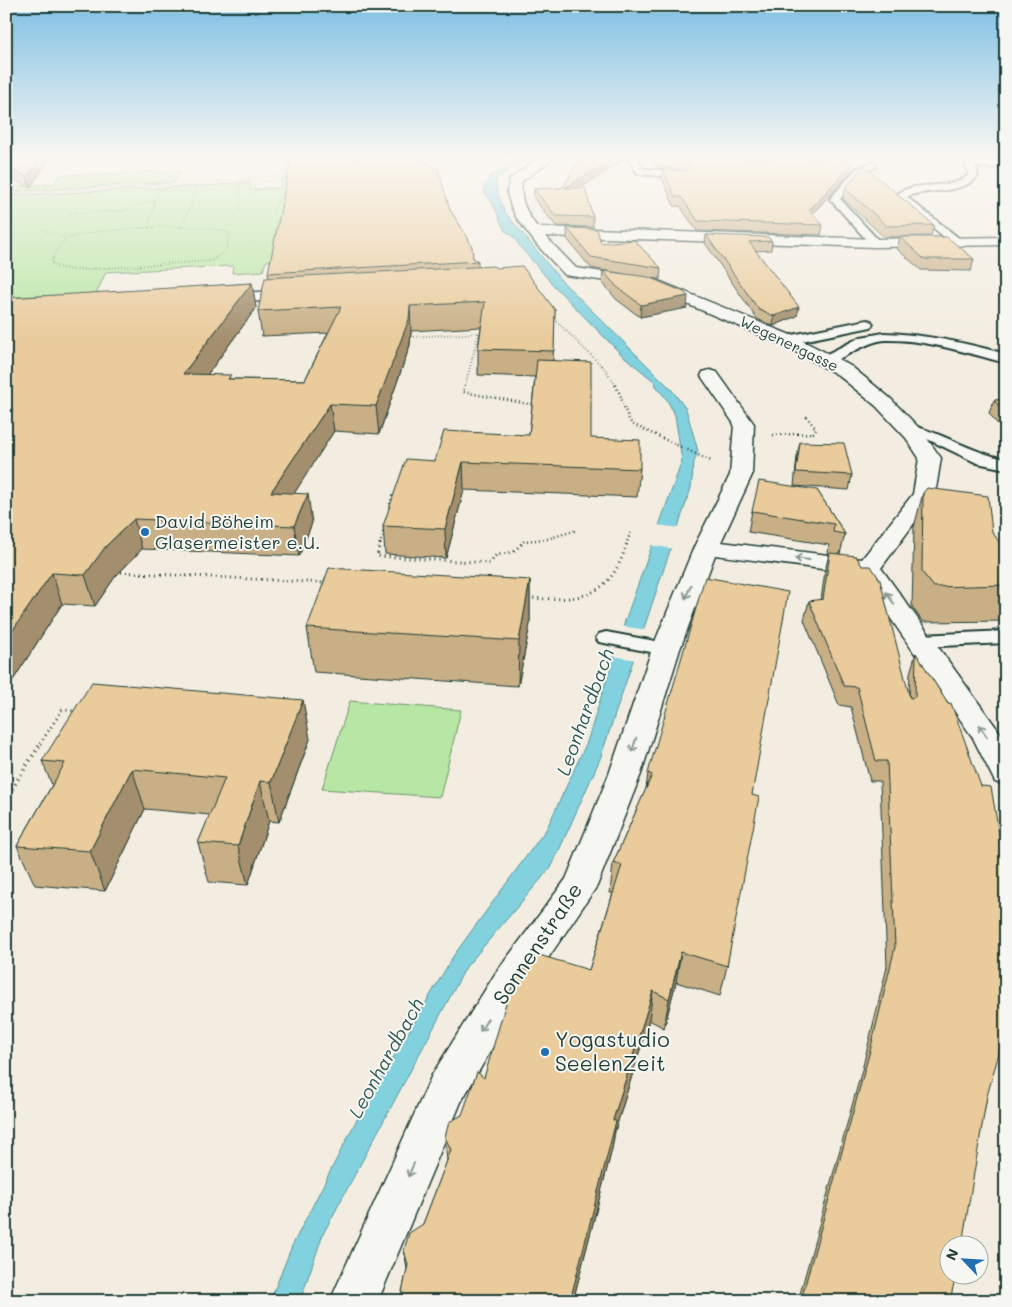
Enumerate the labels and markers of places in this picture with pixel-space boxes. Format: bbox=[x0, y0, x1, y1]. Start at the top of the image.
place label: David Böheim Glasermeister e.U. bbox=[155, 509, 320, 554]
marker: David Böheim Glasermeister e.U. bbox=[139, 526, 151, 538]
place label: Yogastudio SeelenZeit bbox=[555, 1025, 670, 1076]
marker: Yogastudio SeelenZeit bbox=[539, 1046, 551, 1058]

